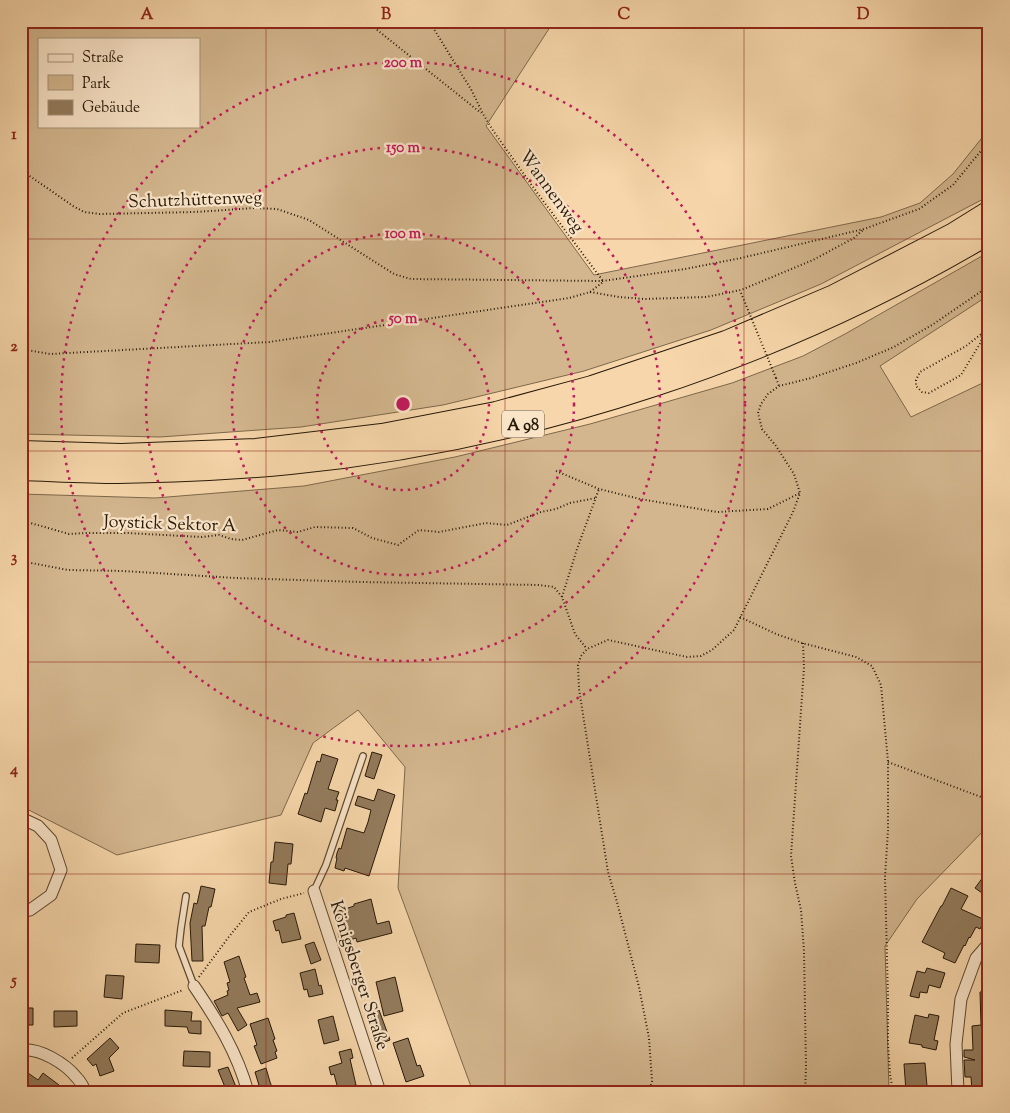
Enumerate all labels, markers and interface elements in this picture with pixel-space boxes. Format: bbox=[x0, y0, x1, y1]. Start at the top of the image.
text: A bbox=[141, 4, 154, 27]
text: B bbox=[381, 4, 391, 27]
text: C bbox=[618, 4, 631, 27]
text: D bbox=[857, 4, 870, 27]
legend bbox=[38, 38, 200, 128]
text: Straße bbox=[82, 48, 124, 69]
text: 200 m bbox=[384, 53, 423, 74]
text: Park bbox=[82, 74, 111, 95]
text: Gebäude bbox=[82, 98, 140, 119]
text: 1 bbox=[11, 124, 17, 147]
text: 150 m bbox=[386, 138, 420, 159]
street label: Wannenweg bbox=[511, 145, 590, 239]
street label: Schutzhüttenweg bbox=[128, 186, 263, 216]
text: 100 m bbox=[385, 224, 422, 245]
text: 50 m bbox=[388, 309, 418, 330]
text: 2 bbox=[10, 336, 18, 359]
centre of rings bbox=[394, 395, 412, 413]
road number: A 98 bbox=[502, 410, 544, 438]
street label: Joystick Sektor A bbox=[102, 510, 237, 540]
text: 3 bbox=[11, 547, 18, 570]
text: 4 bbox=[9, 759, 18, 782]
street label: Königsberger Straße bbox=[322, 897, 395, 1054]
text: 5 bbox=[9, 970, 17, 993]

